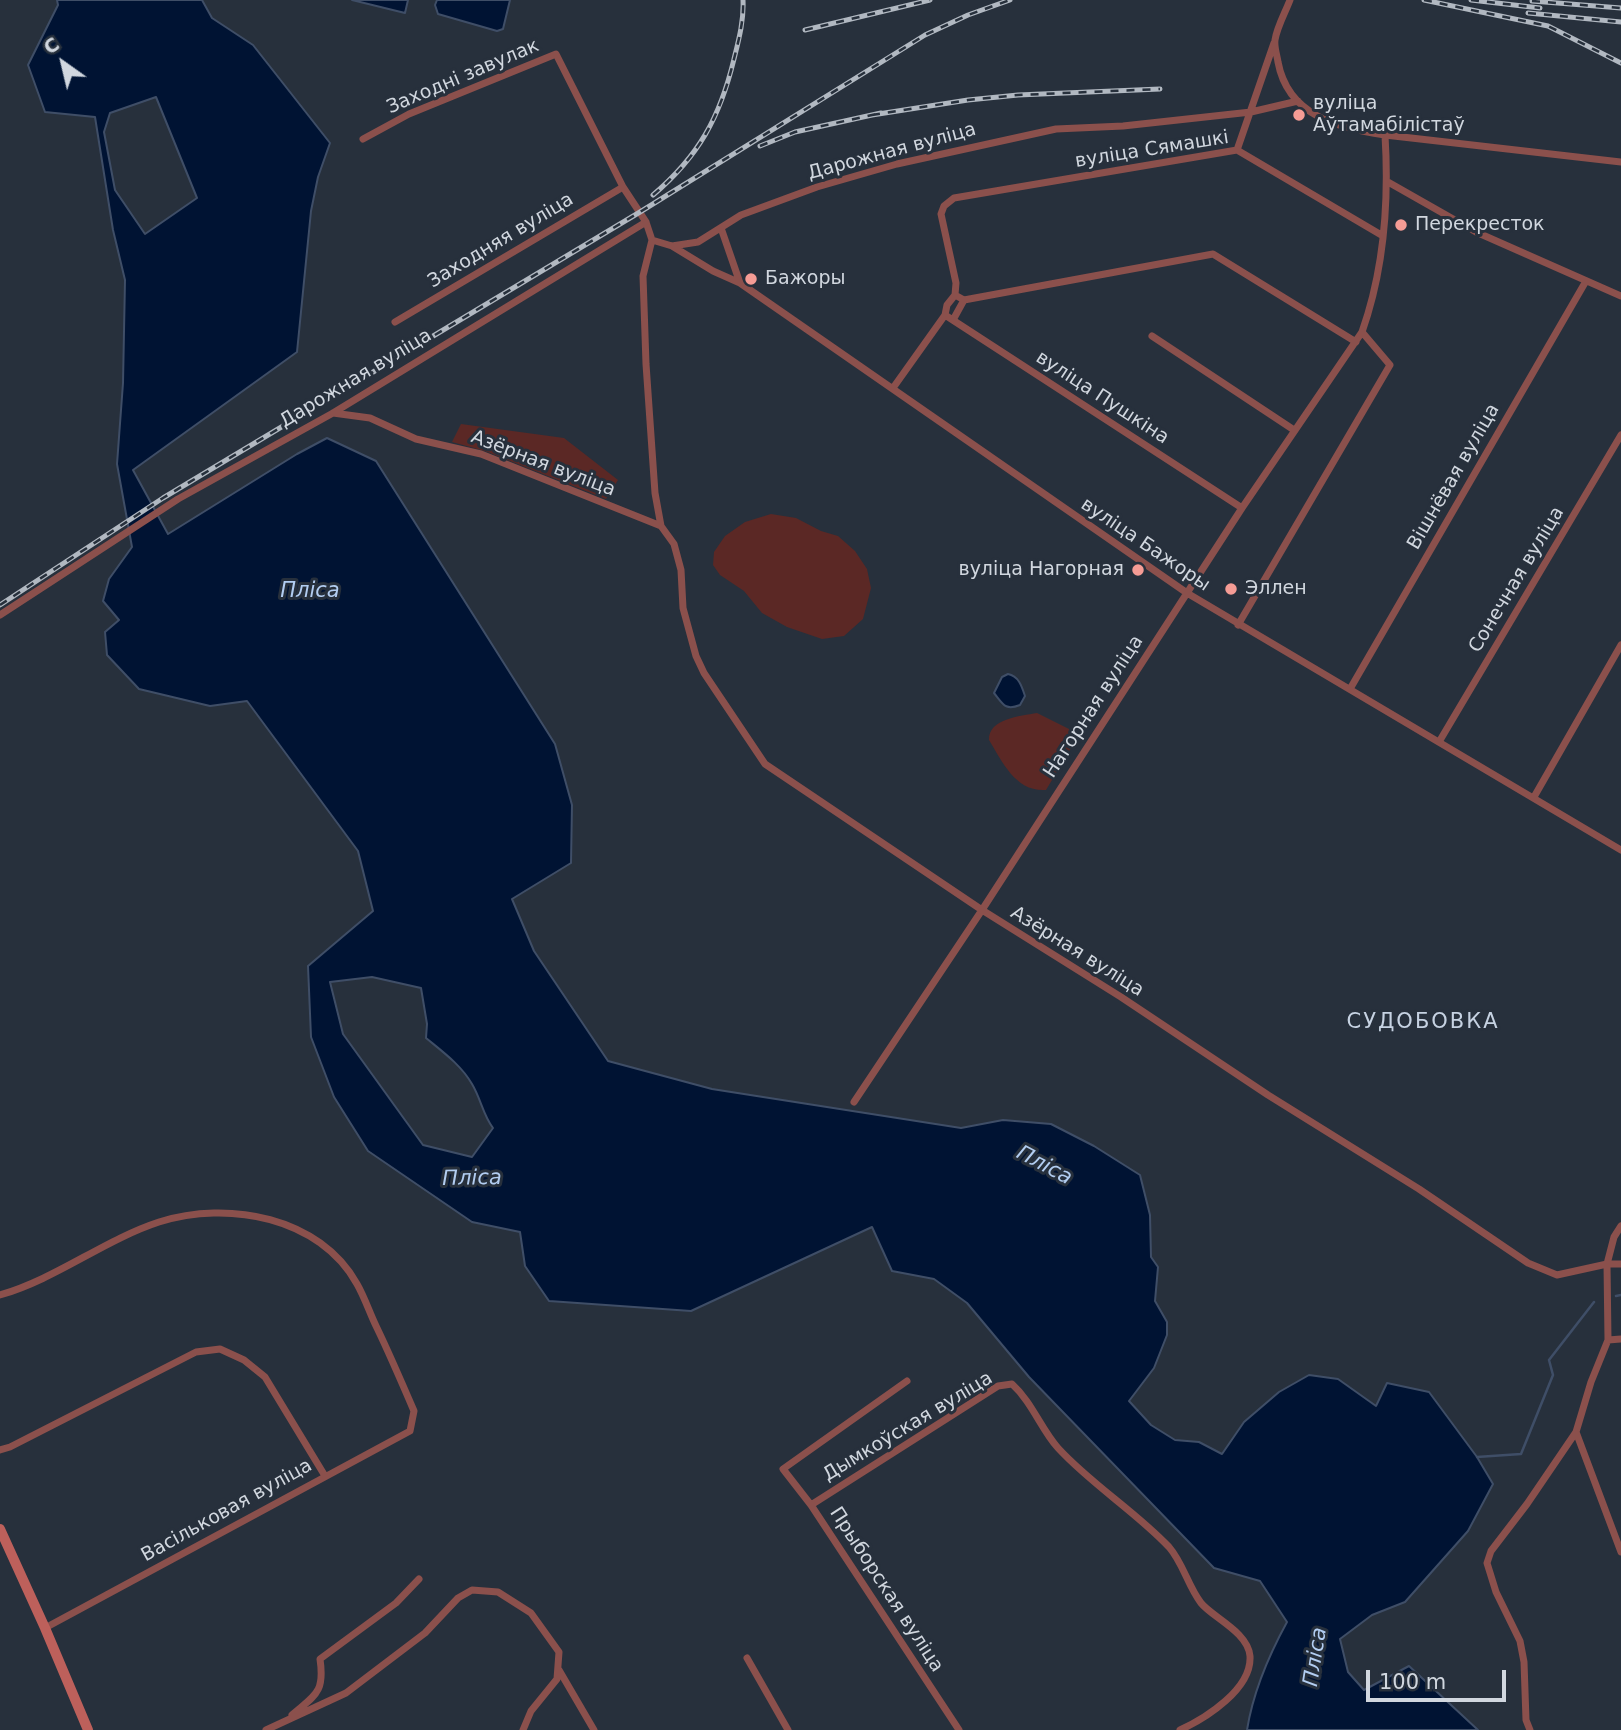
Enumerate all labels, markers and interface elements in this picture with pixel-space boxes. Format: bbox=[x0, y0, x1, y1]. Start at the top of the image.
north arrow bbox=[28, 28, 98, 98]
text: С bbox=[39, 33, 63, 59]
street label: Заходні завулак bbox=[384, 35, 542, 119]
place label: вуліца Аўтамабілістаў bbox=[1313, 93, 1465, 137]
marker: вуліца Аўтамабілістаў bbox=[1291, 107, 1307, 123]
street label: Дарожная вуліца bbox=[805, 119, 979, 185]
street label: вуліца Сямашкі bbox=[1074, 127, 1230, 173]
street label: Заходняя вуліца bbox=[424, 189, 578, 293]
place label: Перекресток bbox=[1415, 214, 1545, 236]
marker: Перекресток bbox=[1393, 217, 1409, 233]
place label: Бажоры bbox=[765, 268, 845, 290]
marker: Бажоры bbox=[743, 271, 759, 287]
street label: Дарожная вуліца bbox=[276, 325, 436, 433]
street label: вуліца Пушкіна bbox=[1031, 346, 1173, 450]
street label: Вішнёвая вуліца bbox=[1403, 400, 1505, 554]
street label: Азёрная вуліца bbox=[468, 426, 618, 502]
street label: вуліца Бажоры bbox=[1076, 493, 1214, 597]
street label: Сонечная вуліца bbox=[1464, 503, 1570, 657]
place label: вуліца Нагорная bbox=[958, 559, 1124, 581]
marker: вуліца Нагорная bbox=[1130, 562, 1146, 578]
place label: Эллен bbox=[1245, 578, 1307, 600]
water label: Пліса bbox=[280, 579, 340, 605]
marker: Эллен bbox=[1223, 581, 1239, 597]
street label: Нагорная вуліца bbox=[1039, 631, 1149, 783]
street label: Азёрная вуліца bbox=[1006, 902, 1148, 1002]
district label: СУДОБОВКА bbox=[1348, 1010, 1498, 1036]
water label: Пліса bbox=[1012, 1141, 1076, 1191]
water label: Пліса bbox=[442, 1166, 502, 1192]
street label: Дымкоўская вуліца bbox=[819, 1367, 997, 1487]
street label: Васільковая вуліца bbox=[138, 1455, 316, 1567]
street label: Прыборская вуліца bbox=[824, 1503, 948, 1677]
water label: Пліса bbox=[1299, 1626, 1333, 1688]
scale bar bbox=[1369, 1656, 1509, 1700]
text: 100 m bbox=[1379, 1670, 1446, 1694]

